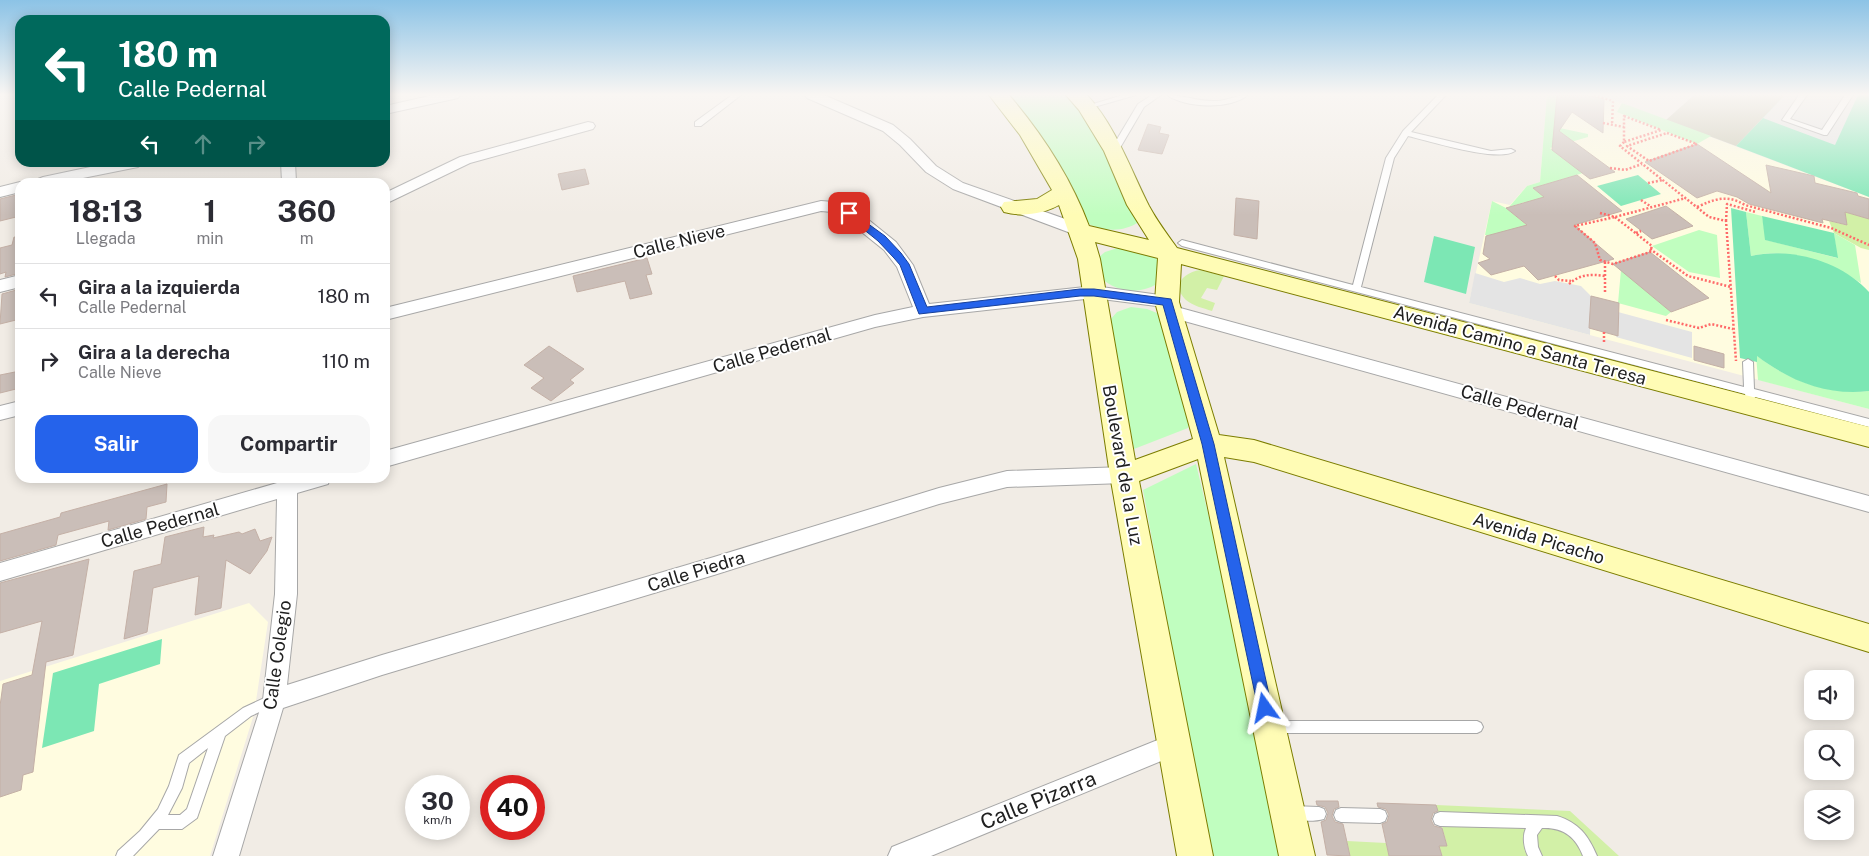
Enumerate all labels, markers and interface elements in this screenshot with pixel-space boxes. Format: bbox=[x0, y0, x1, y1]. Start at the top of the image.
text: 180 m bbox=[118, 34, 218, 75]
icon: left bbox=[35, 35, 100, 100]
text: Calle Pedernal bbox=[118, 76, 267, 102]
icon: left bbox=[136, 130, 164, 158]
icon: ahead bbox=[189, 130, 217, 158]
icon: right bbox=[242, 130, 270, 158]
pin bbox=[828, 192, 870, 234]
text: 18:13 bbox=[69, 193, 143, 229]
text: 1 bbox=[204, 193, 216, 229]
text: 360 bbox=[277, 193, 336, 229]
icon: arrive bbox=[835, 199, 863, 227]
street label: Calle Nieve bbox=[631, 219, 727, 263]
text: Llegada bbox=[76, 229, 136, 248]
text: min bbox=[196, 229, 224, 248]
text: m bbox=[300, 229, 314, 248]
text: Gira a la izquierda bbox=[78, 276, 240, 298]
icon: left bbox=[35, 282, 63, 310]
text: 180 m bbox=[317, 285, 370, 307]
text: Calle Pedernal bbox=[78, 298, 187, 317]
street label: Avenida Camino a Santa Teresa bbox=[1391, 301, 1649, 389]
street label: Calle Pedernal bbox=[710, 323, 834, 377]
text: Gira a la derecha bbox=[78, 341, 230, 363]
icon: right bbox=[35, 347, 63, 375]
text: 110 m bbox=[322, 350, 370, 372]
text: Calle Nieve bbox=[78, 363, 162, 382]
street label: Calle Pedernal bbox=[1458, 380, 1582, 434]
street label: Boulevard de la Luz bbox=[1099, 383, 1147, 547]
button: Salir bbox=[35, 415, 198, 473]
button: Compartir bbox=[208, 415, 370, 473]
street label: Calle Pedernal bbox=[98, 498, 222, 552]
street label: Avenida Picacho bbox=[1471, 508, 1607, 568]
street label: Calle Piedra bbox=[645, 546, 747, 596]
street label: Calle Colegio bbox=[259, 599, 295, 711]
map controls bbox=[1804, 670, 1854, 840]
button: sound bbox=[1804, 670, 1854, 720]
position arrow bbox=[1238, 681, 1290, 733]
button: search bbox=[1804, 730, 1854, 780]
street label: Calle Pizarra bbox=[976, 765, 1100, 835]
speed limit sign: 40 bbox=[480, 775, 545, 840]
text: 30 bbox=[421, 786, 454, 816]
button: layers bbox=[1804, 790, 1854, 840]
text: km/h bbox=[423, 813, 452, 827]

